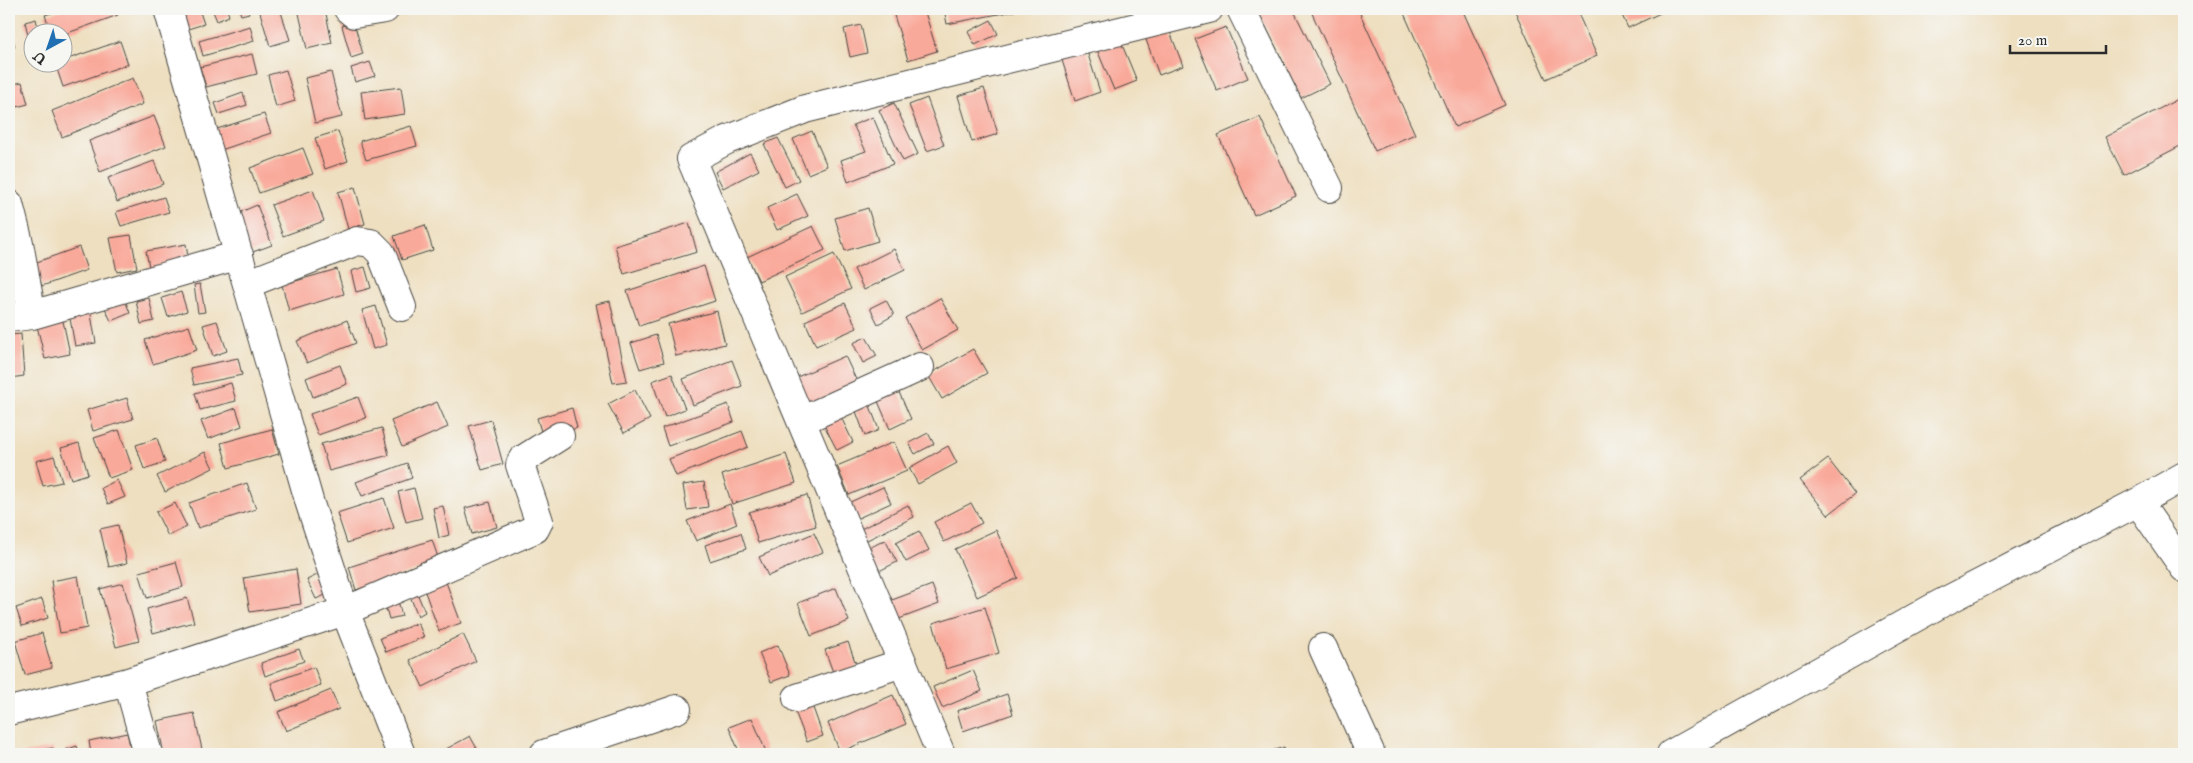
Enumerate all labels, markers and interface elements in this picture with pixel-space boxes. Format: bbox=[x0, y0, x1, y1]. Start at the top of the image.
north arrow bbox=[22, 22, 72, 72]
scale bar bbox=[2010, 22, 2107, 54]
text: 20 m bbox=[2018, 31, 2048, 50]
text: U bbox=[29, 46, 51, 69]

